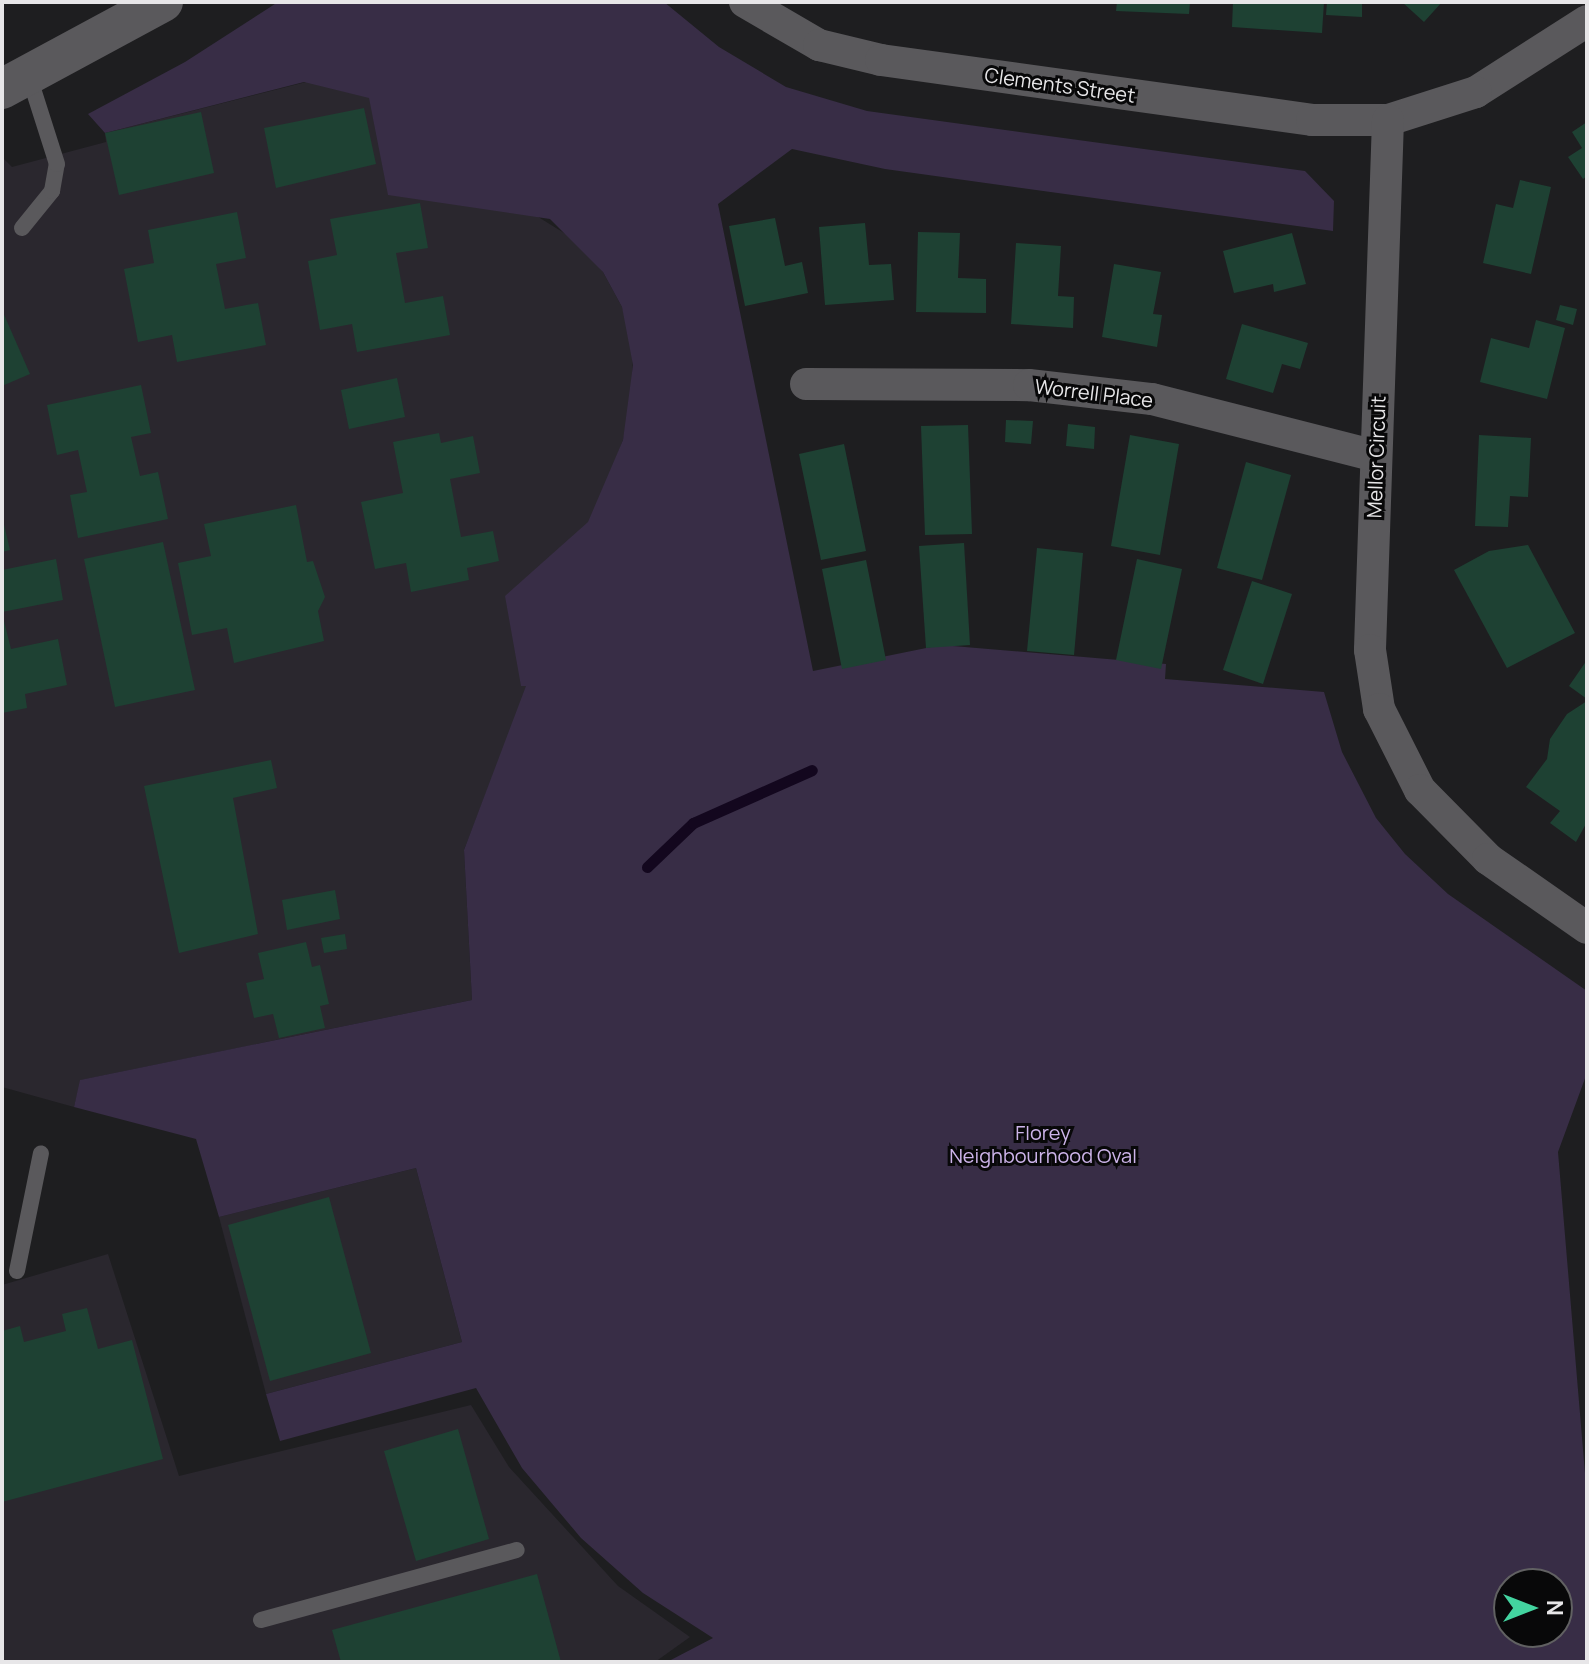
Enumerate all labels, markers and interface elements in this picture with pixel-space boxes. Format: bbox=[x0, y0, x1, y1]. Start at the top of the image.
street label: Clements Street bbox=[983, 63, 1137, 107]
street label: Worrell Place bbox=[1034, 374, 1154, 412]
street label: Mellor Circuit bbox=[1362, 395, 1390, 519]
park label: Florey Neighbourhood Oval bbox=[949, 1120, 1137, 1167]
north arrow bbox=[1493, 1568, 1573, 1648]
text: N bbox=[1540, 1600, 1570, 1616]

